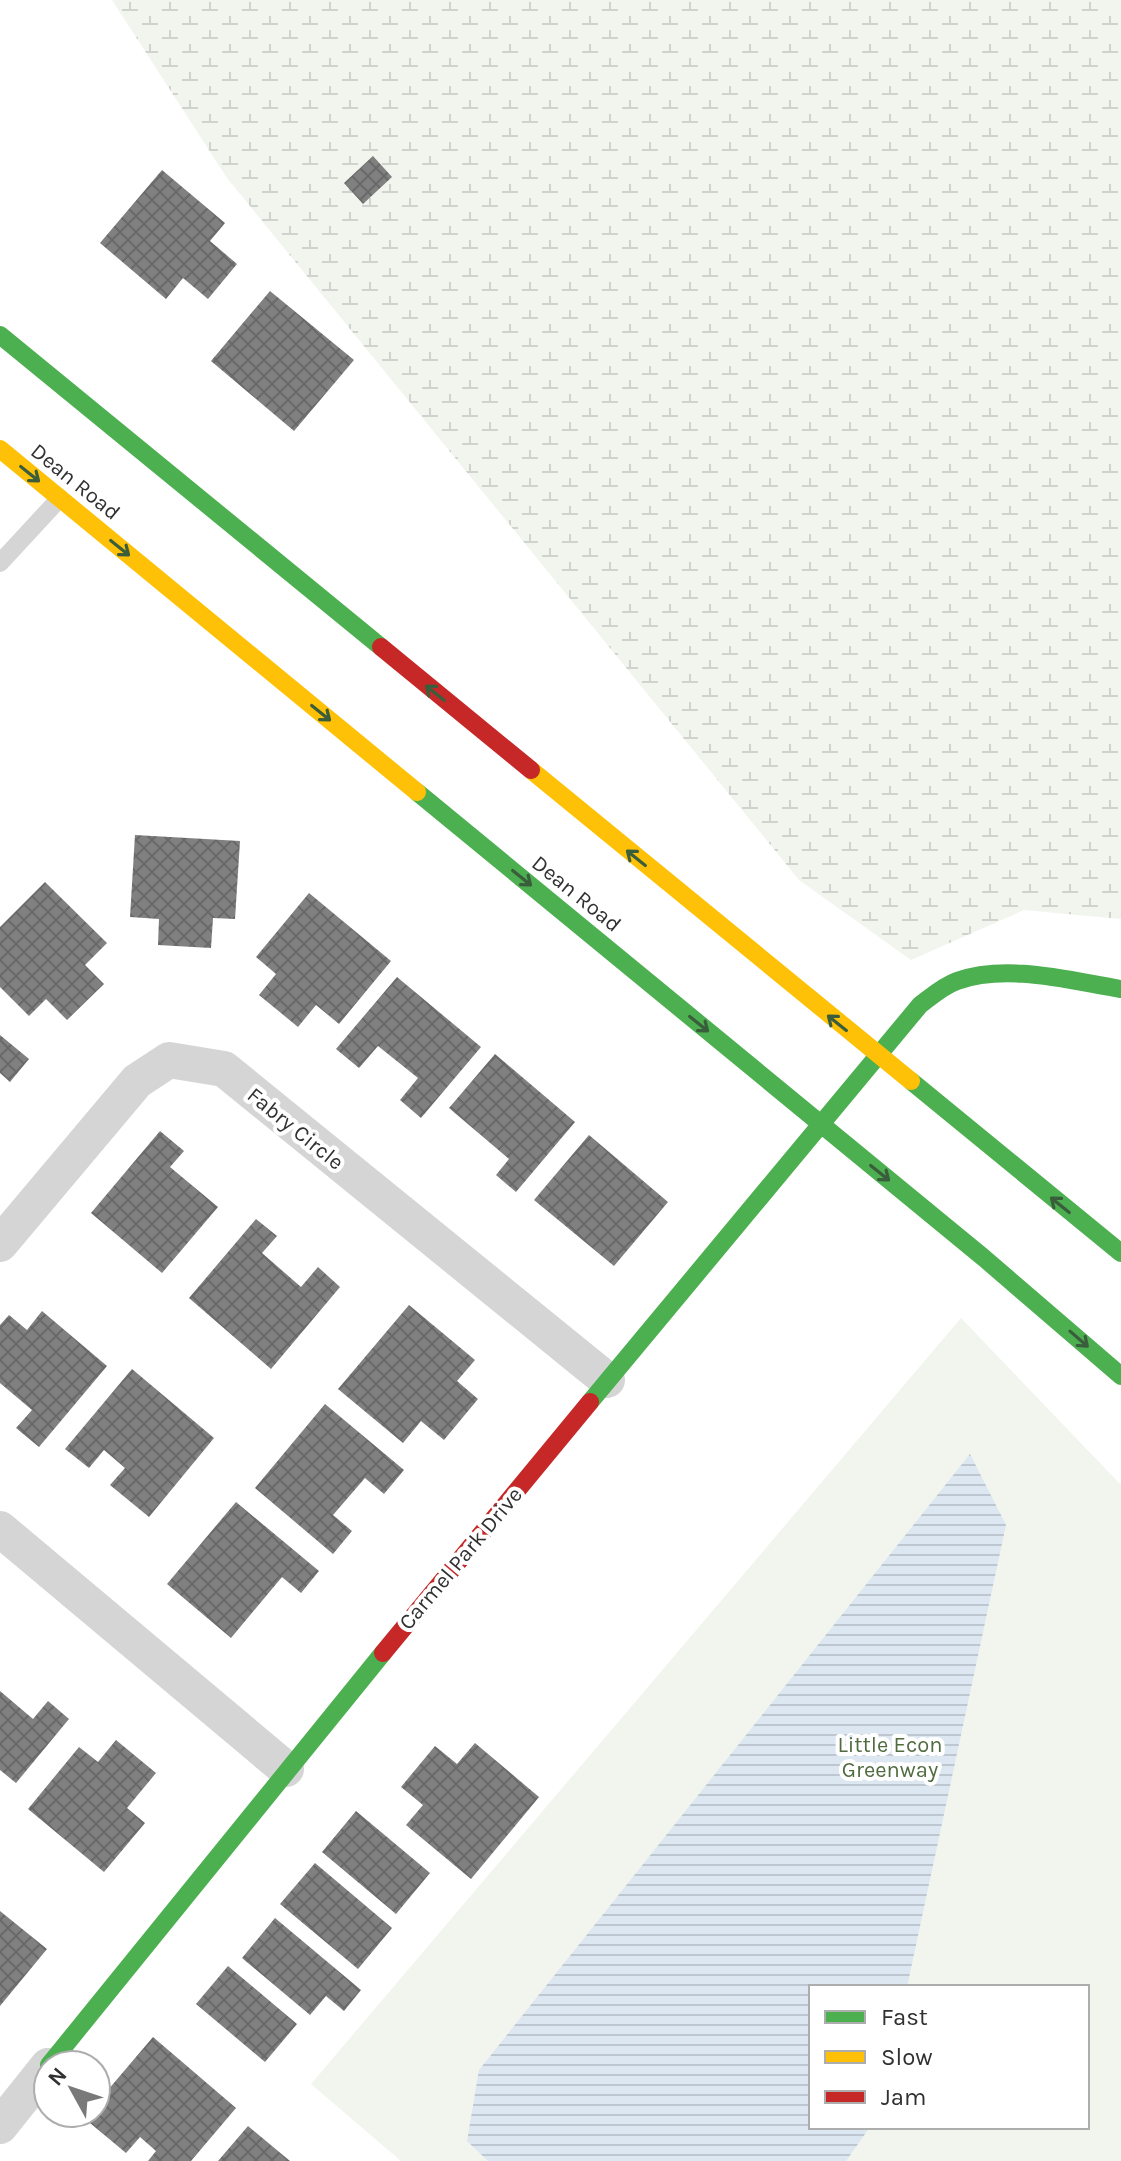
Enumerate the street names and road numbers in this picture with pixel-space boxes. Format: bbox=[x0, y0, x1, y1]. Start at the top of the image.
street label: Dean Road bbox=[26, 438, 125, 526]
street label: Dean Road bbox=[527, 850, 626, 938]
street label: Fabry Circle bbox=[242, 1082, 349, 1175]
street label: Carmel Park Drive bbox=[394, 1482, 528, 1635]

